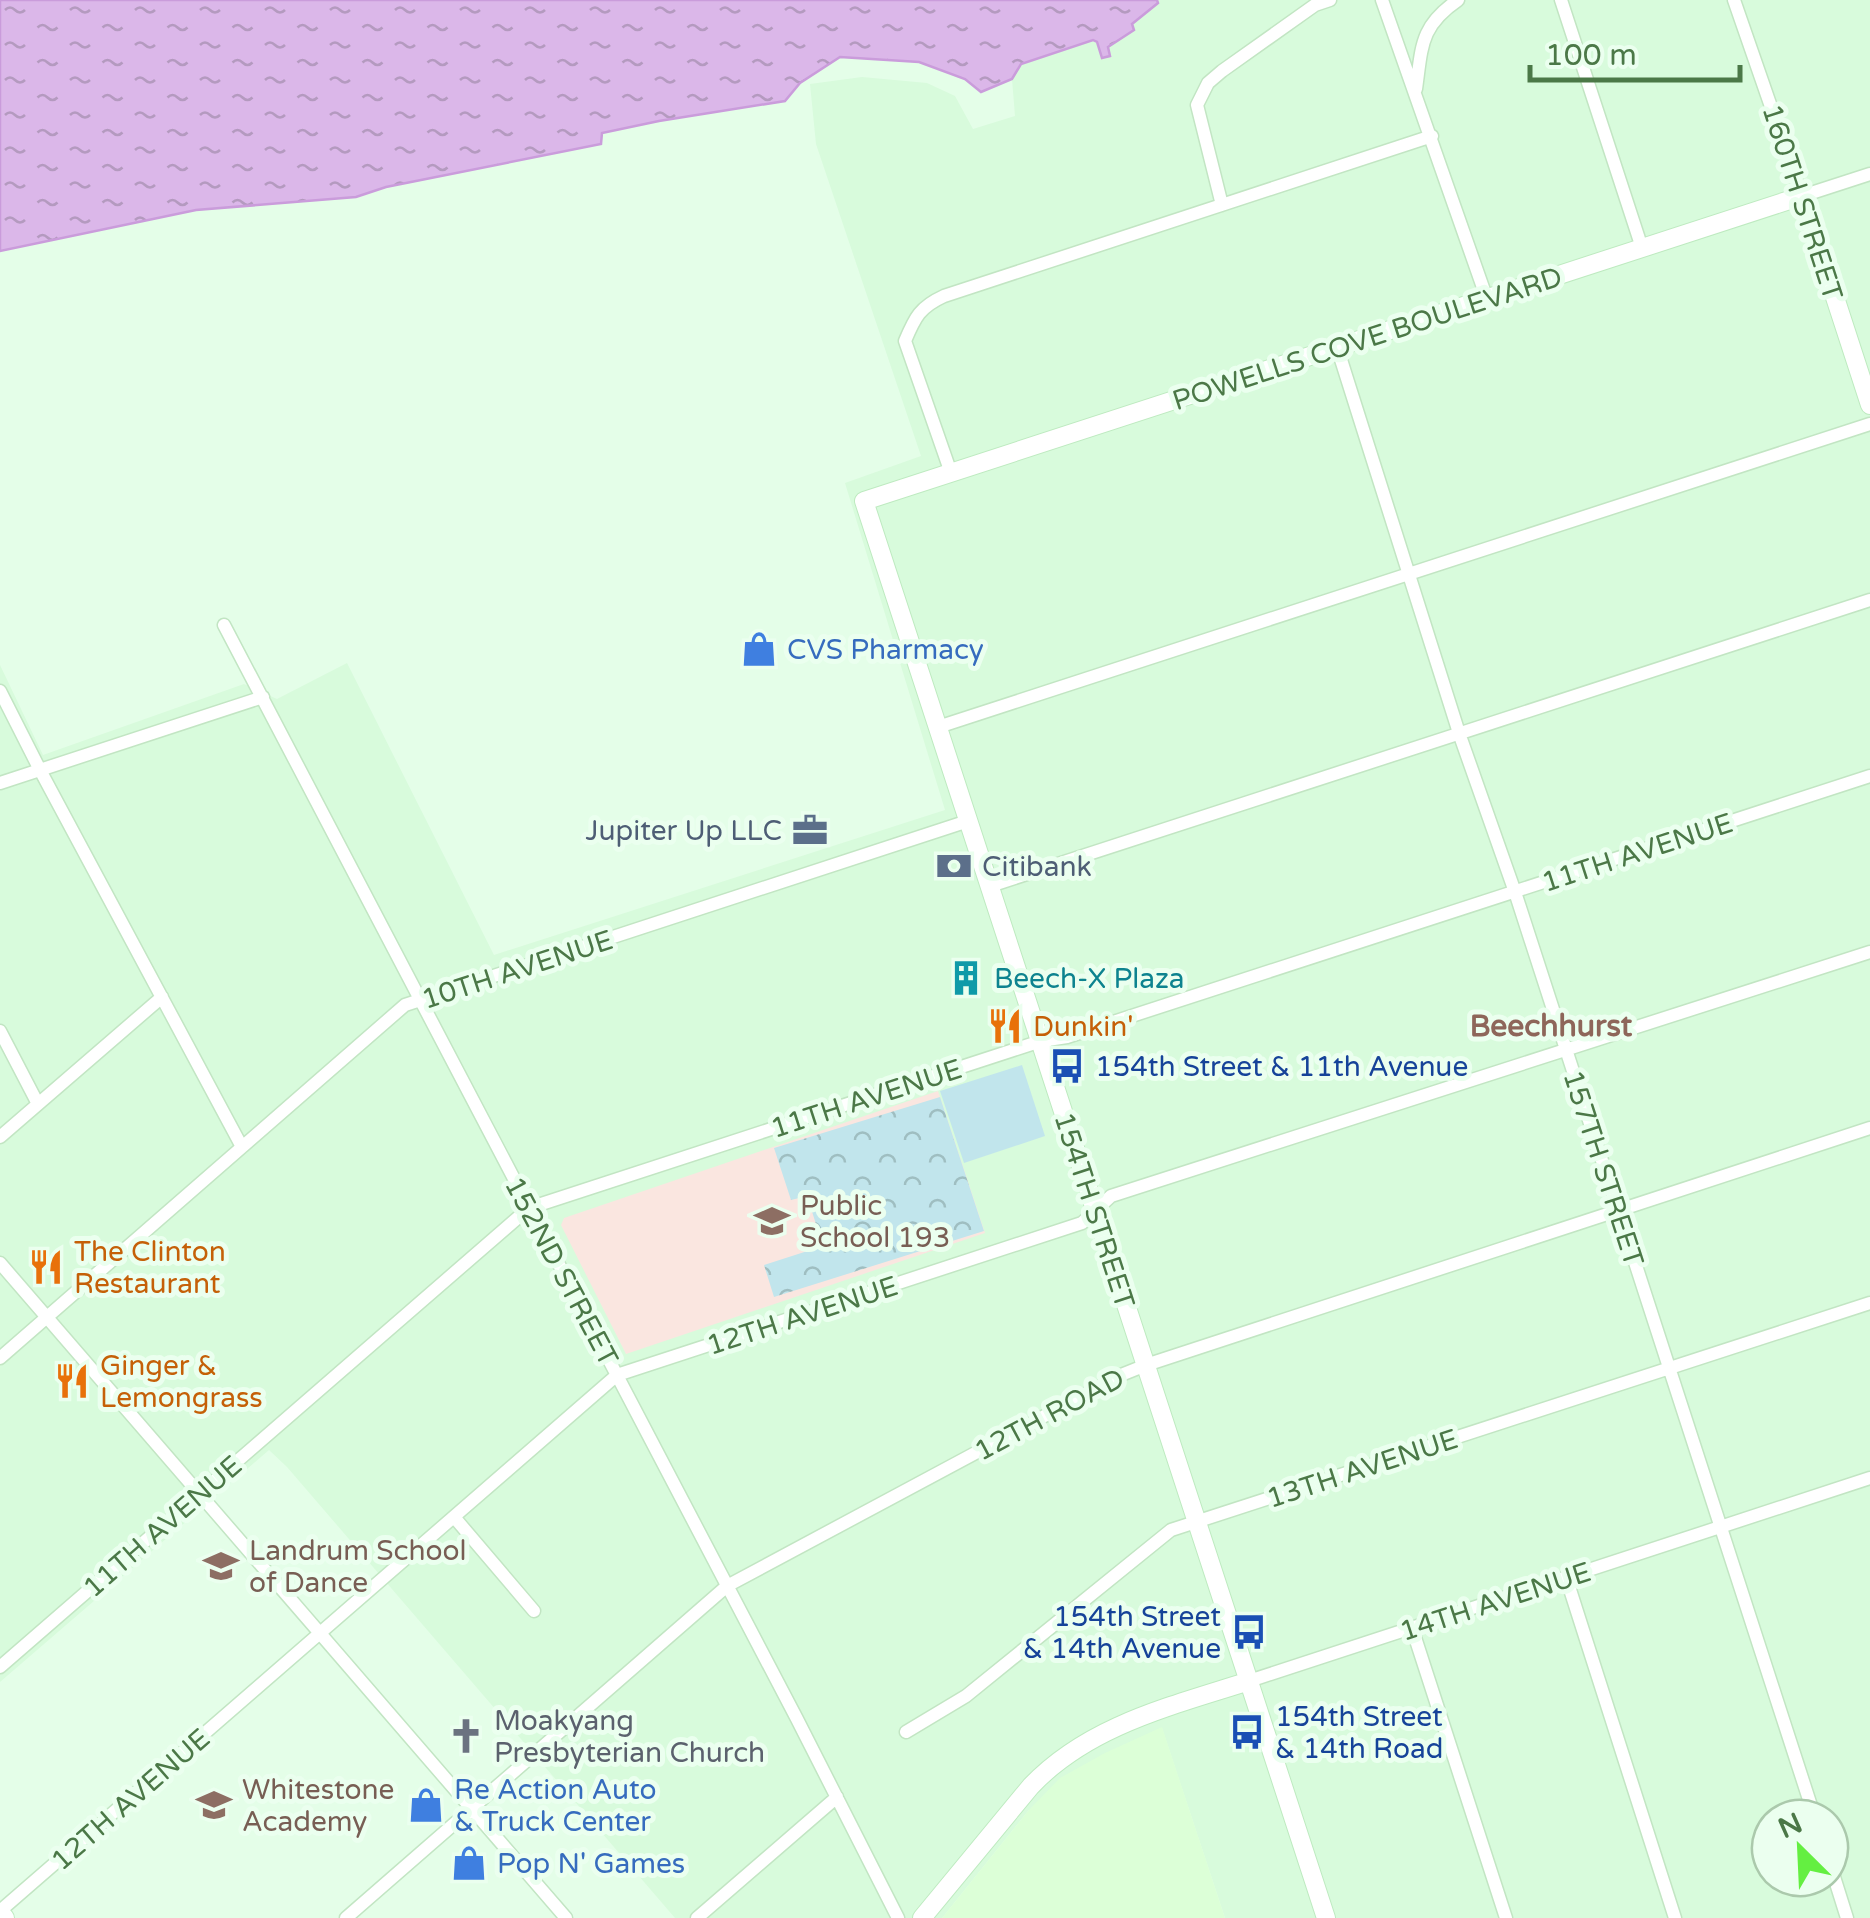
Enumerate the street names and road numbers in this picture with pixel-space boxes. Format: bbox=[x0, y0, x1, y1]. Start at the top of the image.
street label: 160TH STREET bbox=[1754, 100, 1850, 305]
street label: POWELLS COVE BOULEVARD bbox=[1168, 260, 1566, 418]
street label: 11TH AVENUE bbox=[1537, 806, 1737, 900]
street label: 10TH AVENUE bbox=[417, 923, 617, 1017]
street label: 11TH AVENUE bbox=[766, 1052, 966, 1146]
street label: 157TH STREET bbox=[1555, 1066, 1651, 1271]
street label: 154TH STREET bbox=[1046, 1108, 1142, 1313]
street label: 152ND STREET bbox=[497, 1171, 625, 1372]
street label: 12TH AVENUE bbox=[702, 1269, 902, 1363]
street label: 12TH ROAD bbox=[969, 1361, 1130, 1469]
street label: 13TH AVENUE bbox=[1262, 1422, 1462, 1516]
street label: 11TH AVENUE bbox=[76, 1449, 249, 1605]
street label: 14TH AVENUE bbox=[1395, 1555, 1595, 1649]
street label: 12TH AVENUE bbox=[44, 1722, 217, 1878]

